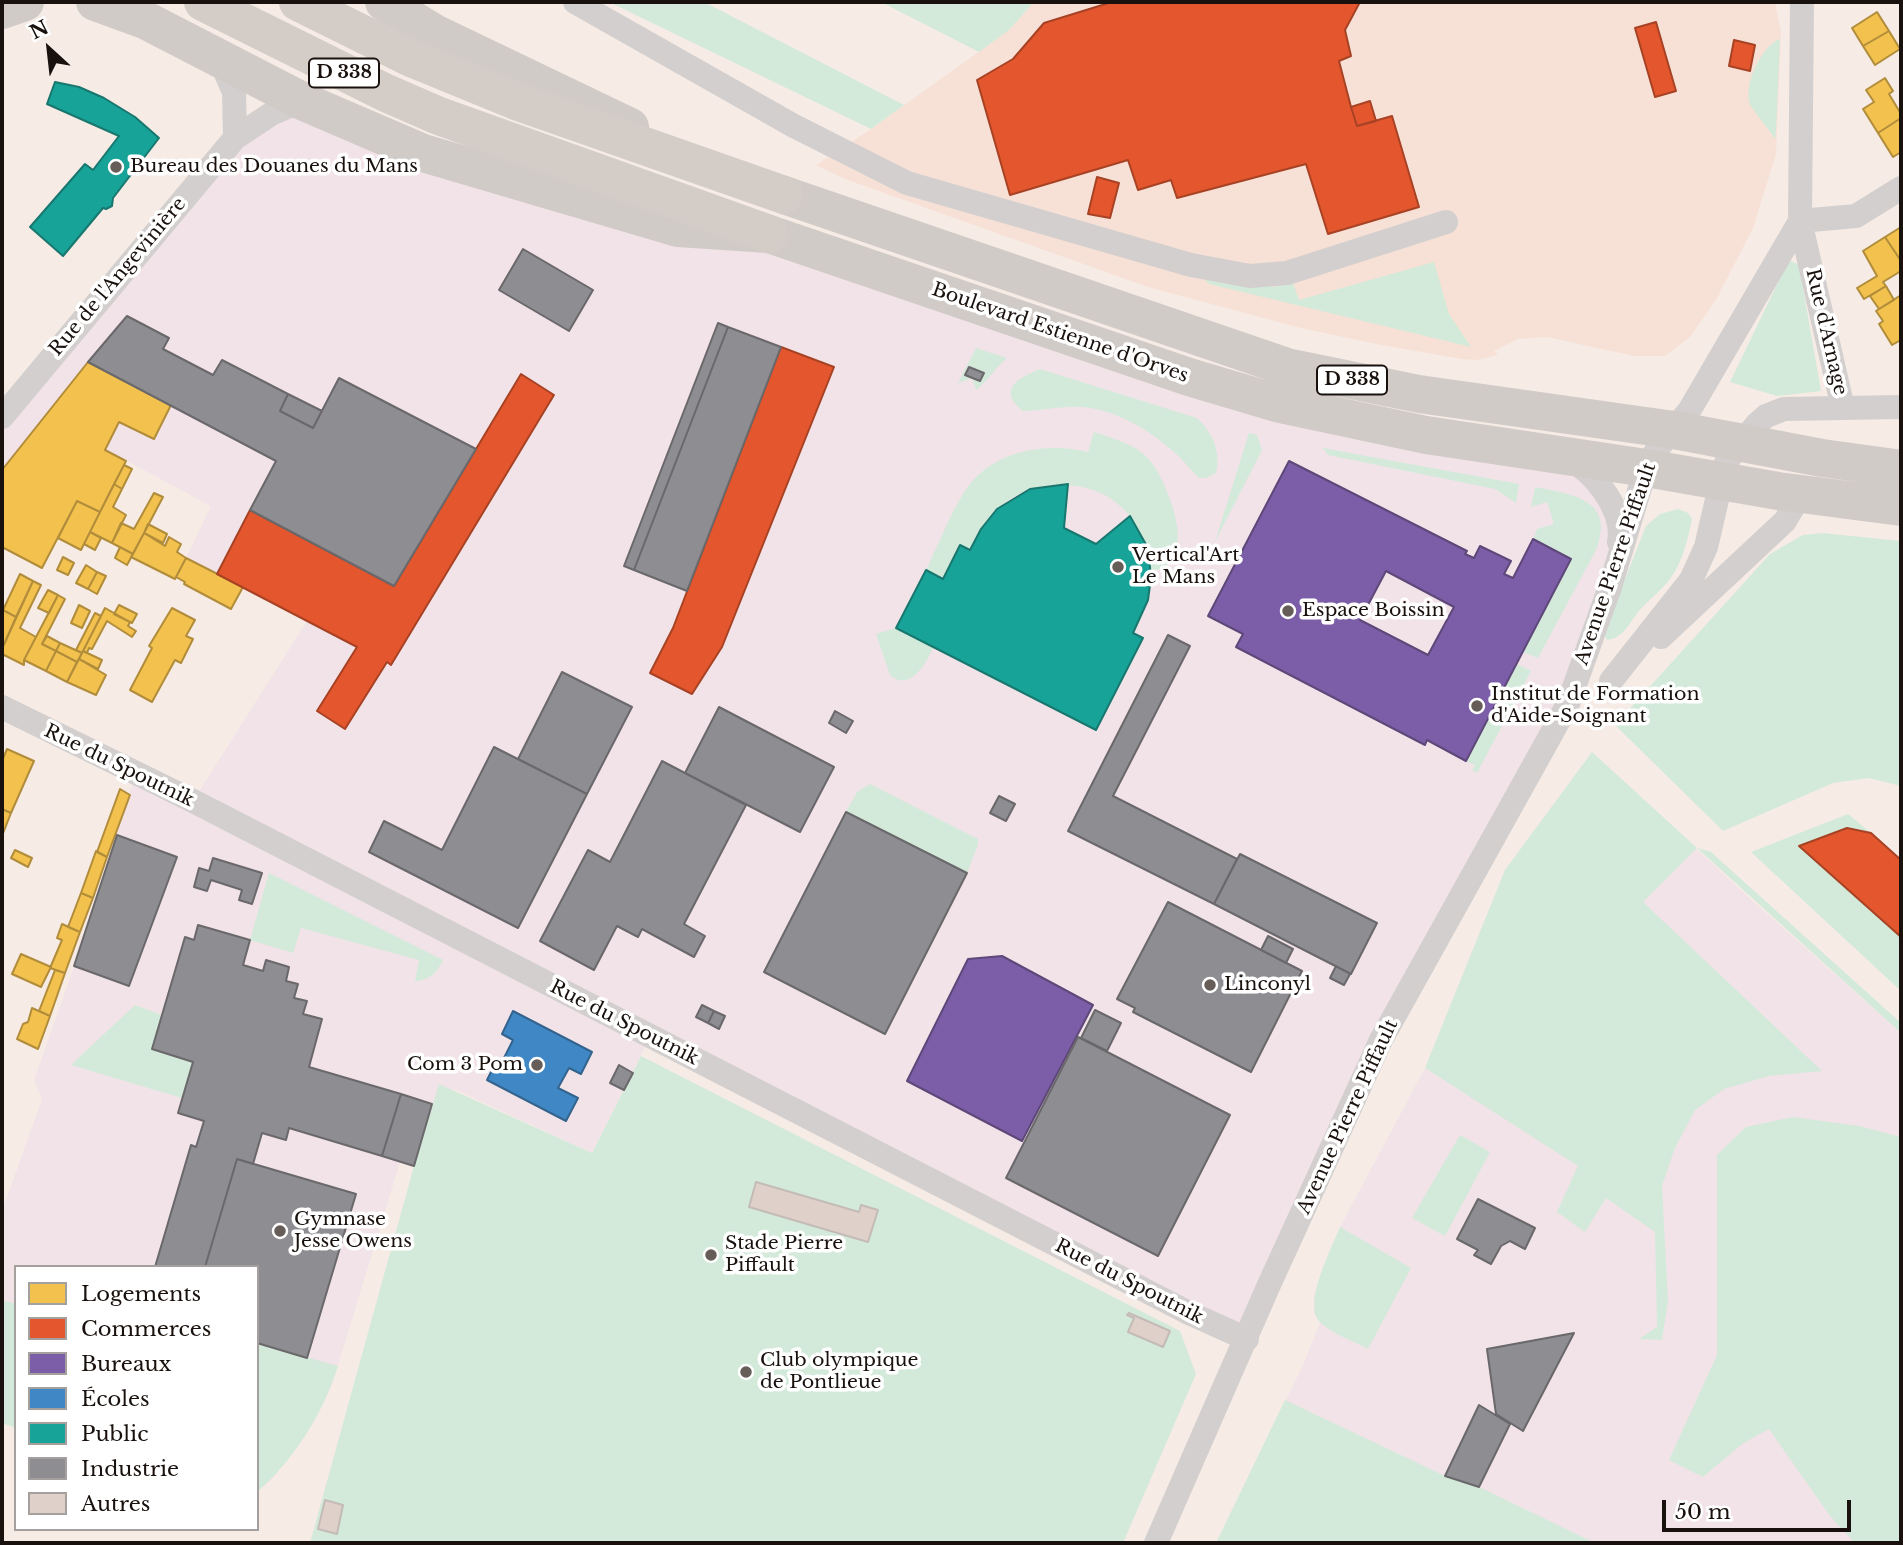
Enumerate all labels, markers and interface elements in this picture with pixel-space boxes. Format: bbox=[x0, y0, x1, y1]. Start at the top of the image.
north arrow bbox=[14, 14, 84, 84]
text: N bbox=[26, 16, 52, 44]
road number: D 338 bbox=[309, 58, 379, 88]
place label: Bureau des Douanes du Mans bbox=[130, 156, 418, 178]
marker: Bureau des Douanes du Mans bbox=[108, 159, 124, 175]
street label: Rue de l'Angevinière bbox=[45, 193, 191, 361]
street label: Rue d'Arnage bbox=[1800, 267, 1852, 397]
street label: Boulevard Estienne d'Orves bbox=[929, 278, 1191, 388]
road number: D 338 bbox=[1317, 366, 1387, 394]
street label: Avenue Pierre Piffault bbox=[1571, 460, 1661, 668]
place label: Vertical'Art Le Mans bbox=[1132, 545, 1239, 589]
marker: Vertical'Art Le Mans bbox=[1110, 559, 1126, 575]
place label: Espace Boissin bbox=[1302, 600, 1445, 622]
marker: Espace Boissin bbox=[1280, 603, 1296, 619]
place label: Institut de Formation d'Aide-Soignant bbox=[1491, 684, 1700, 728]
marker: Institut de Formation d'Aide-Soignant bbox=[1469, 698, 1485, 714]
street label: Rue du Spoutnik bbox=[40, 720, 198, 812]
place label: Linconyl bbox=[1224, 974, 1311, 996]
street label: Rue du Spoutnik bbox=[546, 976, 702, 1070]
marker: Linconyl bbox=[1202, 977, 1218, 993]
street label: Avenue Pierre Piffault bbox=[1293, 1016, 1403, 1218]
place label: Com 3 Pom bbox=[407, 1054, 523, 1076]
marker: Com 3 Pom bbox=[529, 1057, 545, 1073]
place label: Gymnase Jesse Owens bbox=[294, 1209, 412, 1253]
marker: Gymnase Jesse Owens bbox=[272, 1223, 288, 1239]
place label: Stade Pierre Piffault bbox=[725, 1233, 843, 1277]
street label: Rue du Spoutnik bbox=[1051, 1235, 1207, 1329]
marker: Stade Pierre Piffault bbox=[703, 1247, 719, 1263]
legend bbox=[14, 1265, 259, 1531]
text: Logements bbox=[81, 1281, 201, 1307]
text: Commerces bbox=[81, 1316, 211, 1342]
place label: Club olympique de Pontlieue bbox=[760, 1350, 918, 1394]
text: Bureaux bbox=[81, 1351, 171, 1377]
marker: Club olympique de Pontlieue bbox=[738, 1364, 754, 1380]
text: Écoles bbox=[81, 1386, 150, 1412]
text: Public bbox=[81, 1421, 148, 1447]
text: Industrie bbox=[81, 1456, 179, 1482]
scale bar bbox=[1665, 1486, 1854, 1530]
text: Autres bbox=[81, 1491, 150, 1517]
text: 50 m bbox=[1675, 1499, 1730, 1525]

